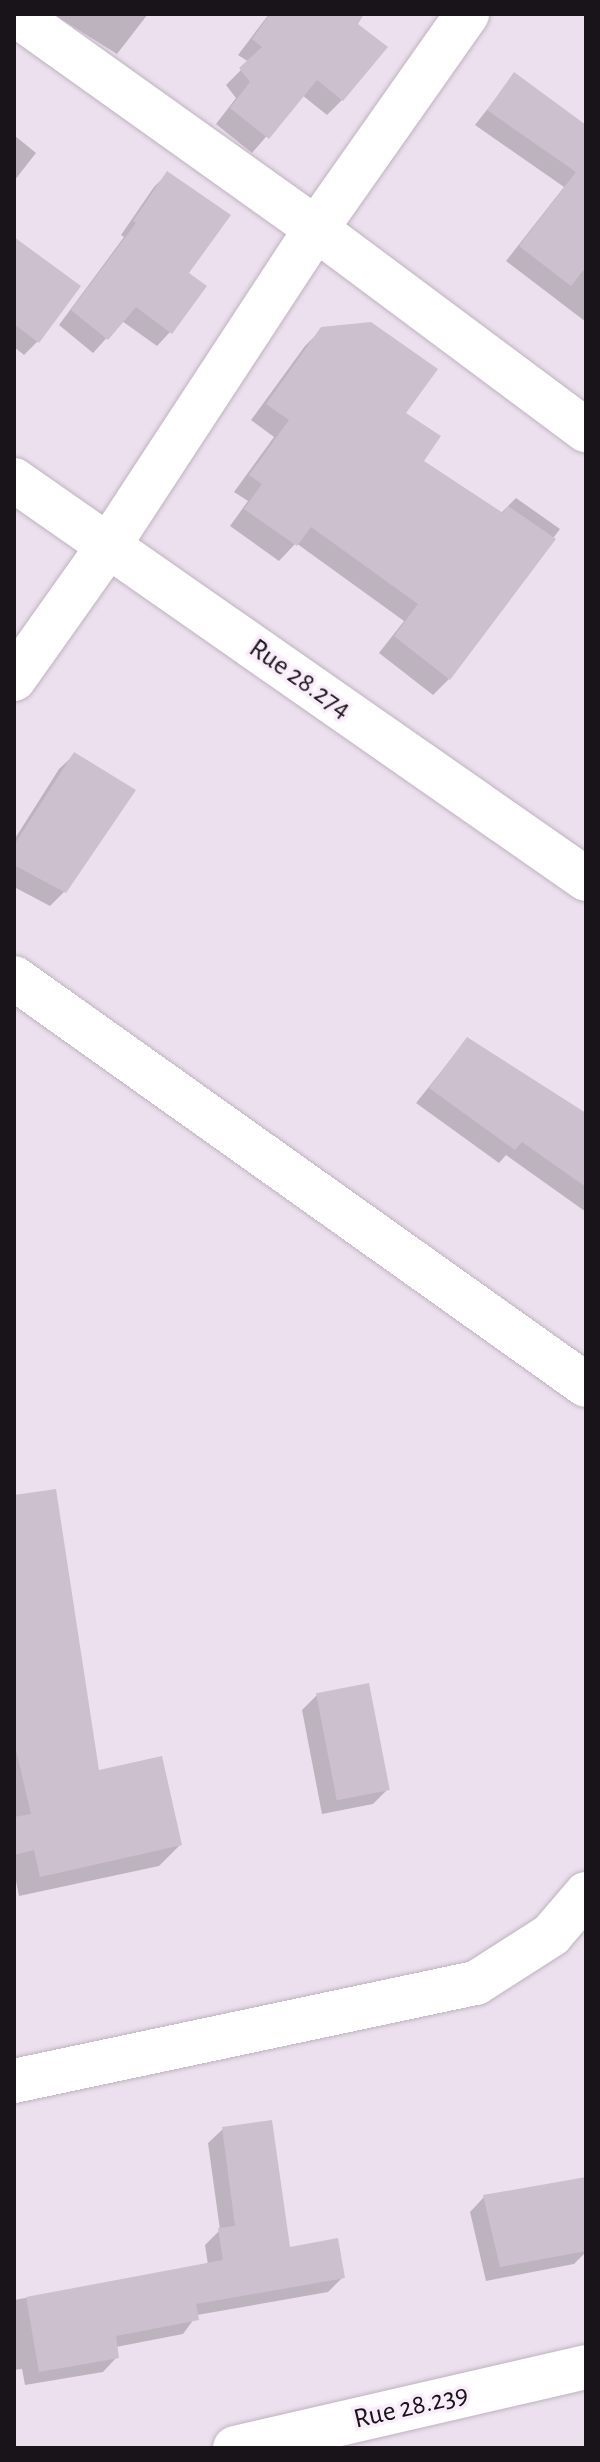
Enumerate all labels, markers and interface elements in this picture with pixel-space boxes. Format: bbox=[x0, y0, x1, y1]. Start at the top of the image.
street label: Rue 28.274 bbox=[242, 632, 358, 726]
street label: Rue 28.239 bbox=[350, 2378, 472, 2436]

